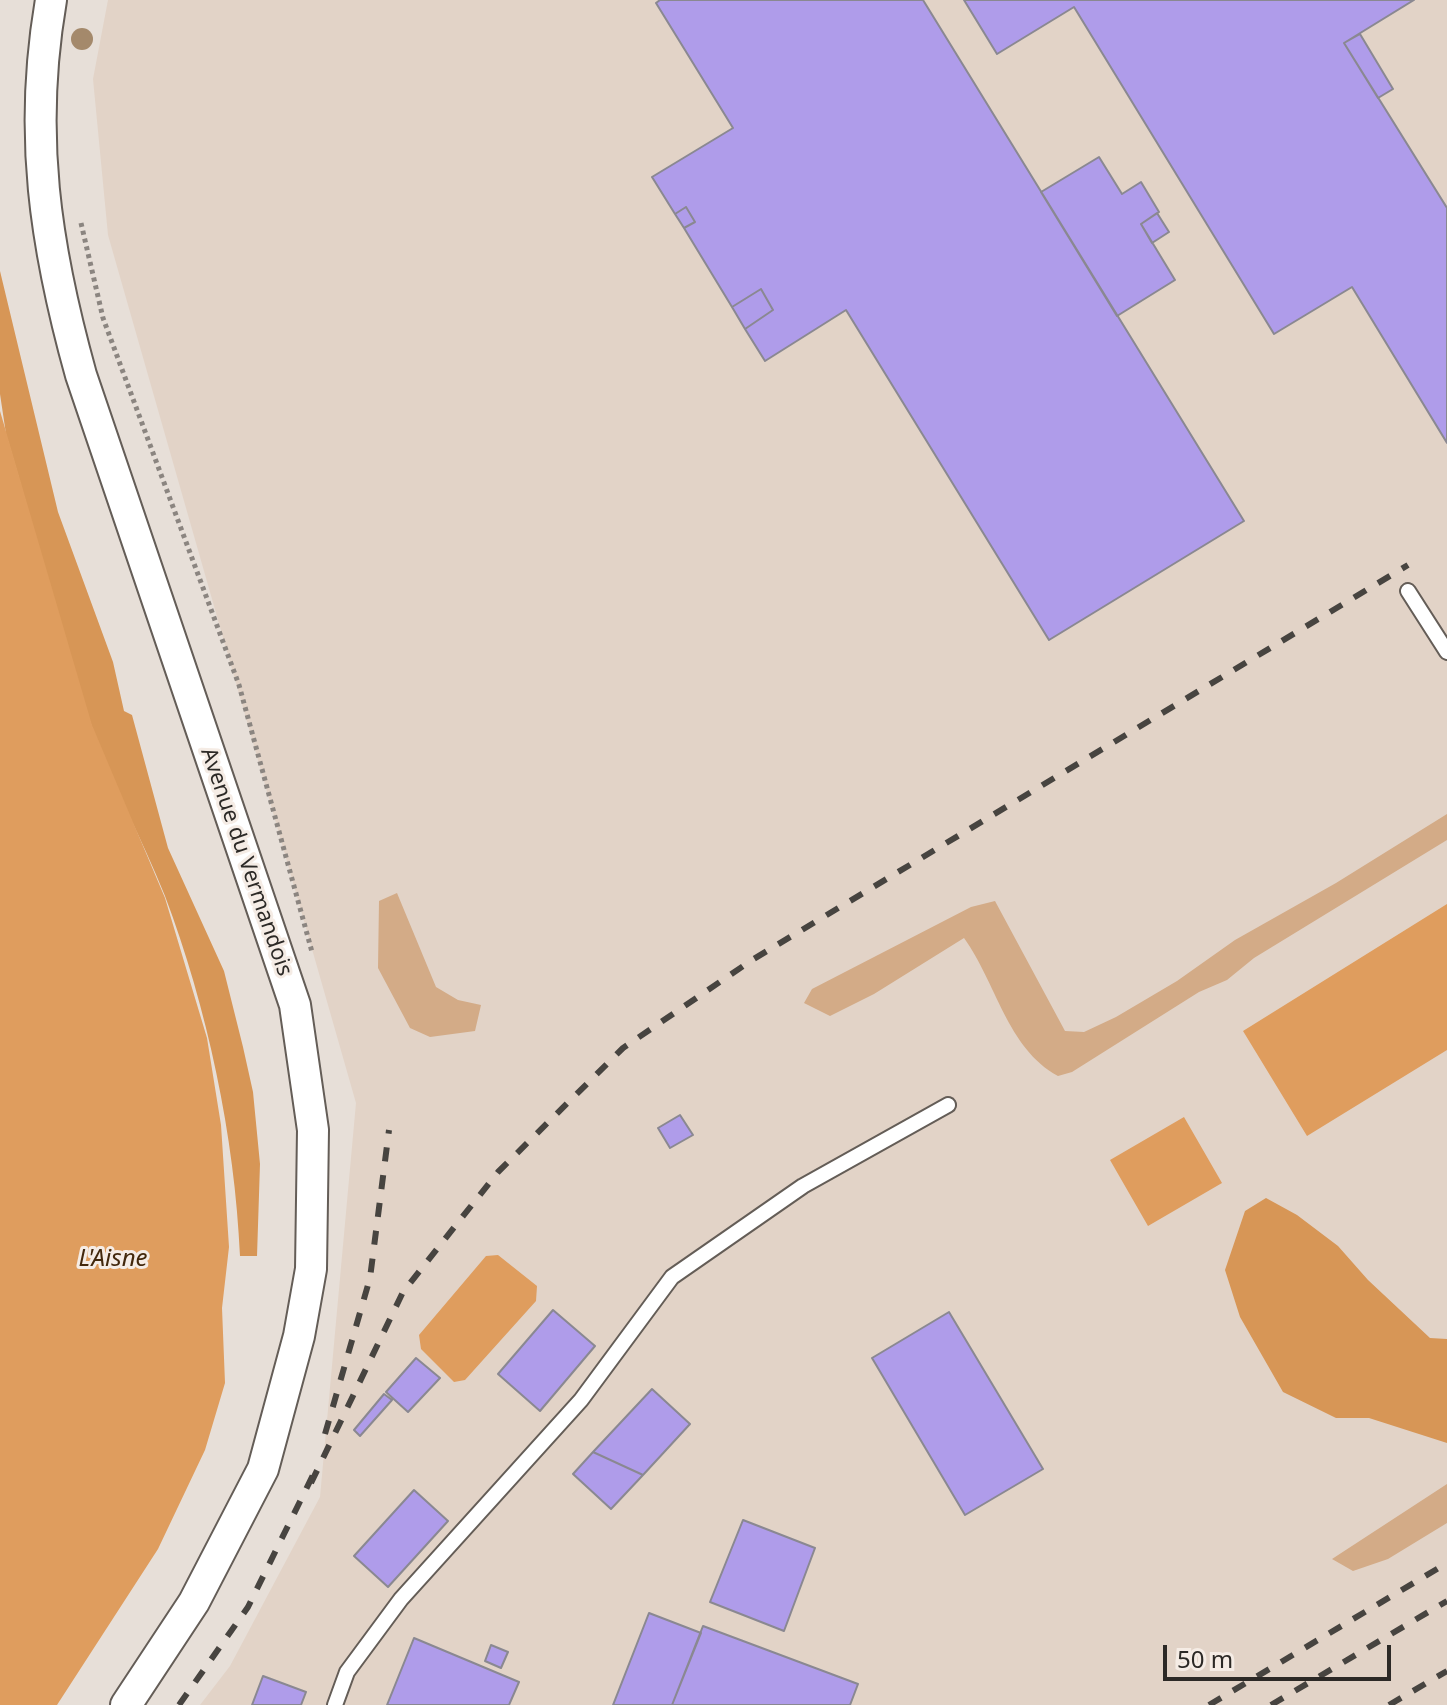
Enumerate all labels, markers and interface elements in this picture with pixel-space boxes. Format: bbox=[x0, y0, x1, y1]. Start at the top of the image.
street label: Avenue du Vermandois bbox=[195, 744, 297, 980]
water label: L'Aisne bbox=[78, 1245, 148, 1273]
scale bar bbox=[1167, 1629, 1395, 1679]
text: 50 m bbox=[1177, 1642, 1233, 1675]

